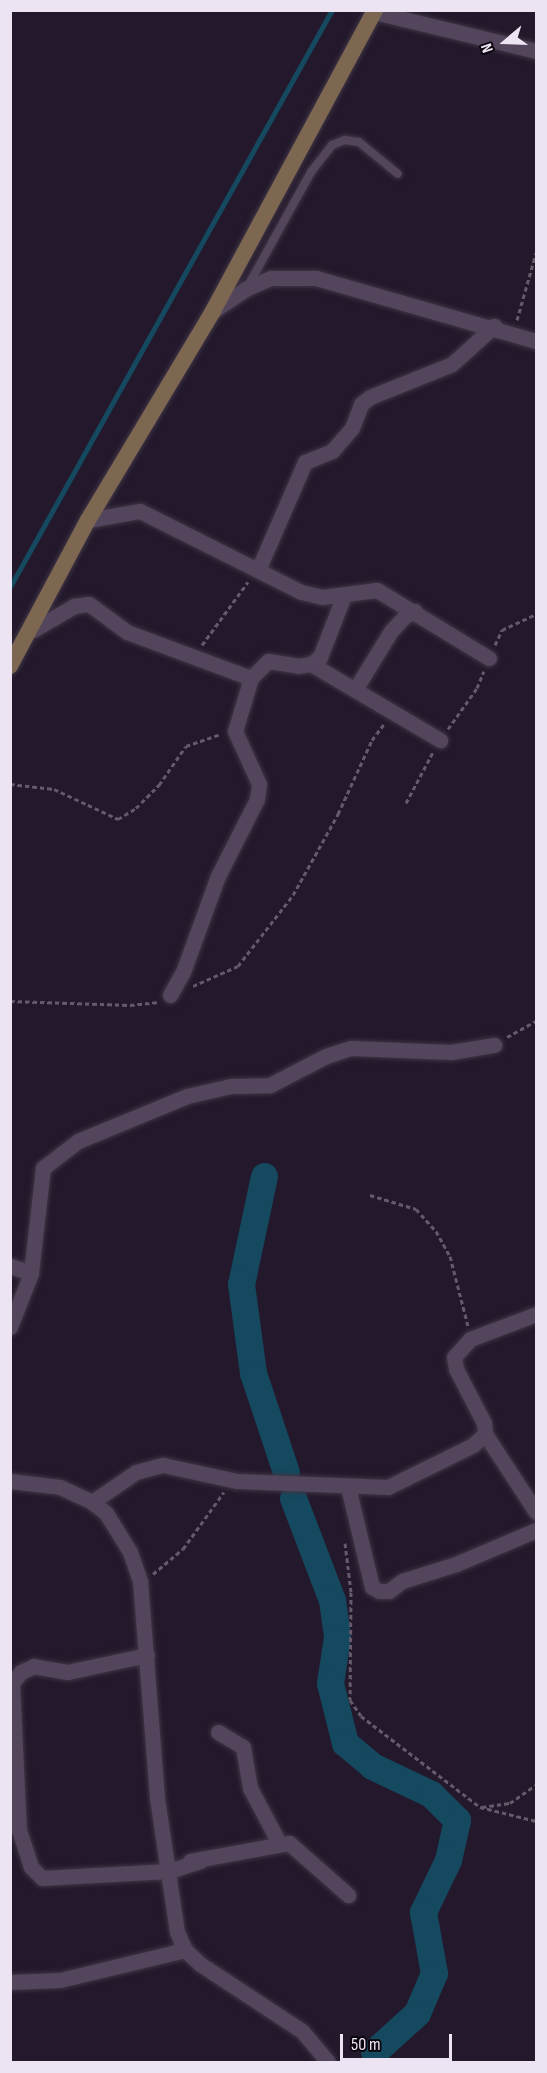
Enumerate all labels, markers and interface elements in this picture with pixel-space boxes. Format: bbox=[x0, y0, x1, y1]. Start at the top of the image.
north arrow bbox=[475, 12, 535, 72]
text: N bbox=[477, 41, 498, 55]
scale bar bbox=[343, 2022, 456, 2060]
text: 50 m bbox=[351, 2034, 381, 2055]

